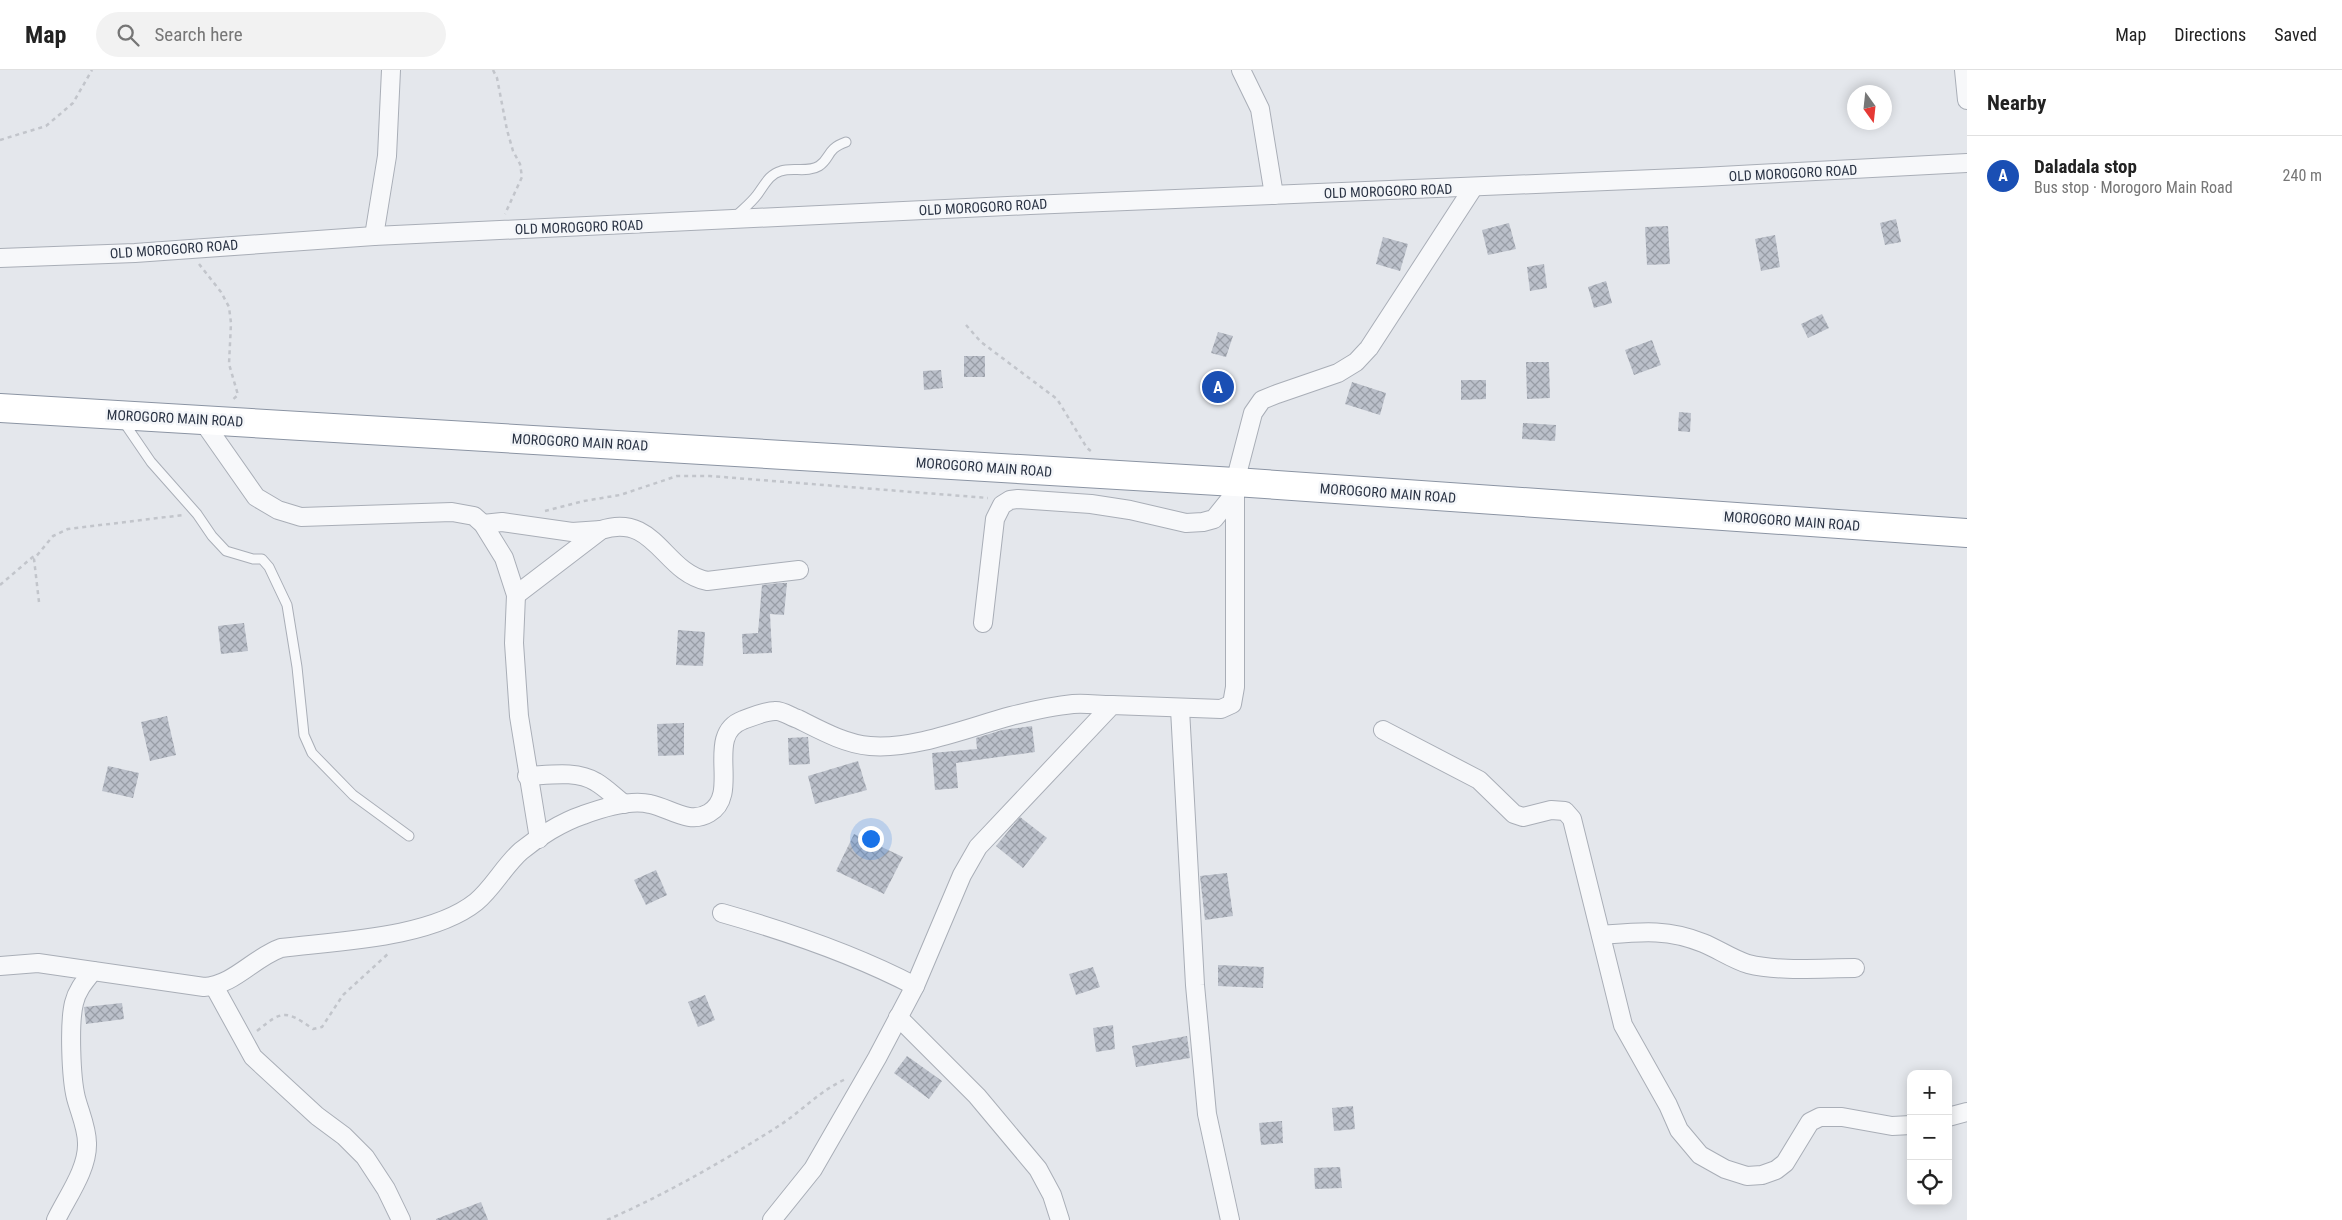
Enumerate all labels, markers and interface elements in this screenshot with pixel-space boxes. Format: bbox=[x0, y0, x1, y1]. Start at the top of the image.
search box bbox=[96, 12, 446, 57]
text: Map bbox=[25, 21, 66, 49]
icon: search bbox=[114, 21, 142, 49]
text: Search here bbox=[154, 23, 243, 46]
text: Map bbox=[2115, 24, 2146, 45]
text: Directions bbox=[2174, 24, 2246, 45]
text: Saved bbox=[2274, 24, 2317, 45]
north arrow bbox=[1847, 85, 1892, 130]
text: Nearby bbox=[1987, 91, 2046, 115]
text: Daladala stop bbox=[2034, 155, 2137, 178]
street label: OLD MOROGORO ROAD bbox=[1728, 162, 1858, 184]
text: A bbox=[1998, 166, 2008, 185]
text: 240 m bbox=[2283, 166, 2322, 185]
text: Bus stop · Morogoro Main Road bbox=[2034, 178, 2233, 197]
street label: OLD MOROGORO ROAD bbox=[1323, 181, 1453, 201]
street label: OLD MOROGORO ROAD bbox=[918, 196, 1048, 218]
street label: OLD MOROGORO ROAD bbox=[514, 217, 644, 237]
street label: OLD MOROGORO ROAD bbox=[109, 237, 239, 261]
pin: A bbox=[1202, 368, 1234, 406]
street label: MOROGORO MAIN ROAD bbox=[106, 406, 244, 430]
street label: MOROGORO MAIN ROAD bbox=[511, 430, 649, 454]
street label: MOROGORO MAIN ROAD bbox=[915, 454, 1053, 480]
street label: MOROGORO MAIN ROAD bbox=[1319, 480, 1457, 506]
street label: MOROGORO MAIN ROAD bbox=[1723, 508, 1861, 534]
your location bbox=[858, 826, 884, 852]
map controls bbox=[1907, 1070, 1952, 1205]
button: + bbox=[1907, 1070, 1952, 1115]
button: − bbox=[1907, 1115, 1952, 1160]
button: locate bbox=[1907, 1160, 1952, 1205]

